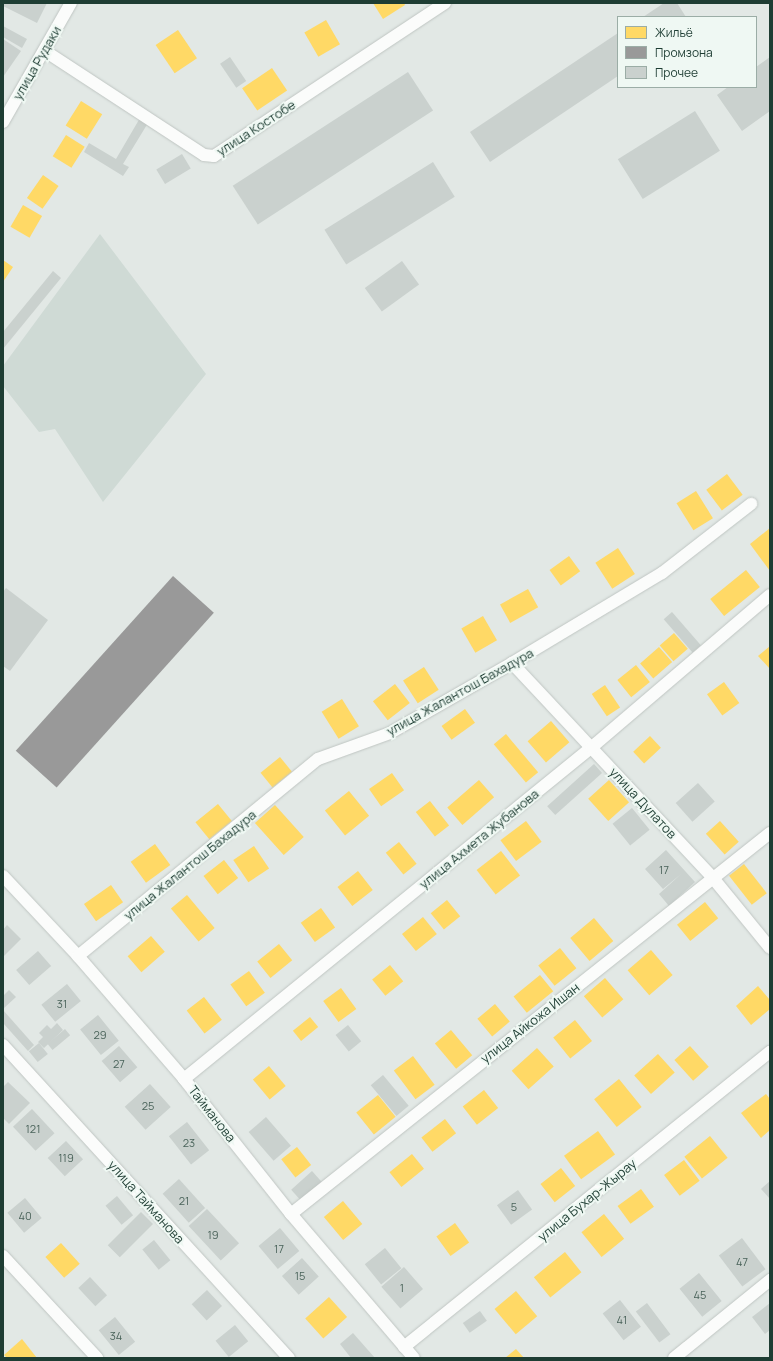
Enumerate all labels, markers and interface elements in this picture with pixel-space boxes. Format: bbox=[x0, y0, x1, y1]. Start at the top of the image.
legend bbox=[617, 16, 757, 88]
street label: улица Рудаки bbox=[10, 23, 64, 103]
text: Жильё bbox=[655, 24, 693, 41]
text: Промзона bbox=[655, 44, 713, 61]
text: Прочее bbox=[655, 64, 698, 81]
street label: улица Костобе bbox=[214, 97, 298, 159]
street label: улица Жалантош Бахадура bbox=[384, 645, 536, 739]
street label: улица Дулатов bbox=[606, 764, 680, 842]
street label: улица Ахмета Жубанова bbox=[416, 786, 542, 892]
street label: улица Жалантош Бахадура bbox=[121, 807, 259, 923]
house number: 17 bbox=[659, 863, 669, 877]
street label: улица Айкожа Ишан bbox=[477, 980, 583, 1066]
house number: 31 bbox=[57, 997, 67, 1011]
house number: 29 bbox=[93, 1028, 107, 1042]
house number: 27 bbox=[113, 1057, 125, 1071]
street label: Тайманова bbox=[185, 1083, 239, 1145]
house number: 25 bbox=[142, 1099, 154, 1113]
house number: 121 bbox=[26, 1122, 40, 1136]
house number: 23 bbox=[183, 1136, 195, 1150]
house number: 119 bbox=[58, 1151, 74, 1165]
street label: улица Бухар-Жырау bbox=[535, 1156, 639, 1244]
street label: улица Тайманова bbox=[105, 1157, 187, 1247]
house number: 21 bbox=[179, 1194, 189, 1208]
house number: 5 bbox=[511, 1200, 517, 1214]
house number: 40 bbox=[18, 1209, 32, 1223]
house number: 19 bbox=[207, 1228, 219, 1242]
house number: 17 bbox=[274, 1242, 284, 1256]
house number: 47 bbox=[736, 1255, 748, 1269]
house number: 15 bbox=[295, 1269, 305, 1283]
house number: 1 bbox=[400, 1281, 404, 1295]
house number: 45 bbox=[694, 1288, 706, 1302]
house number: 41 bbox=[617, 1313, 627, 1327]
house number: 34 bbox=[110, 1329, 122, 1343]

